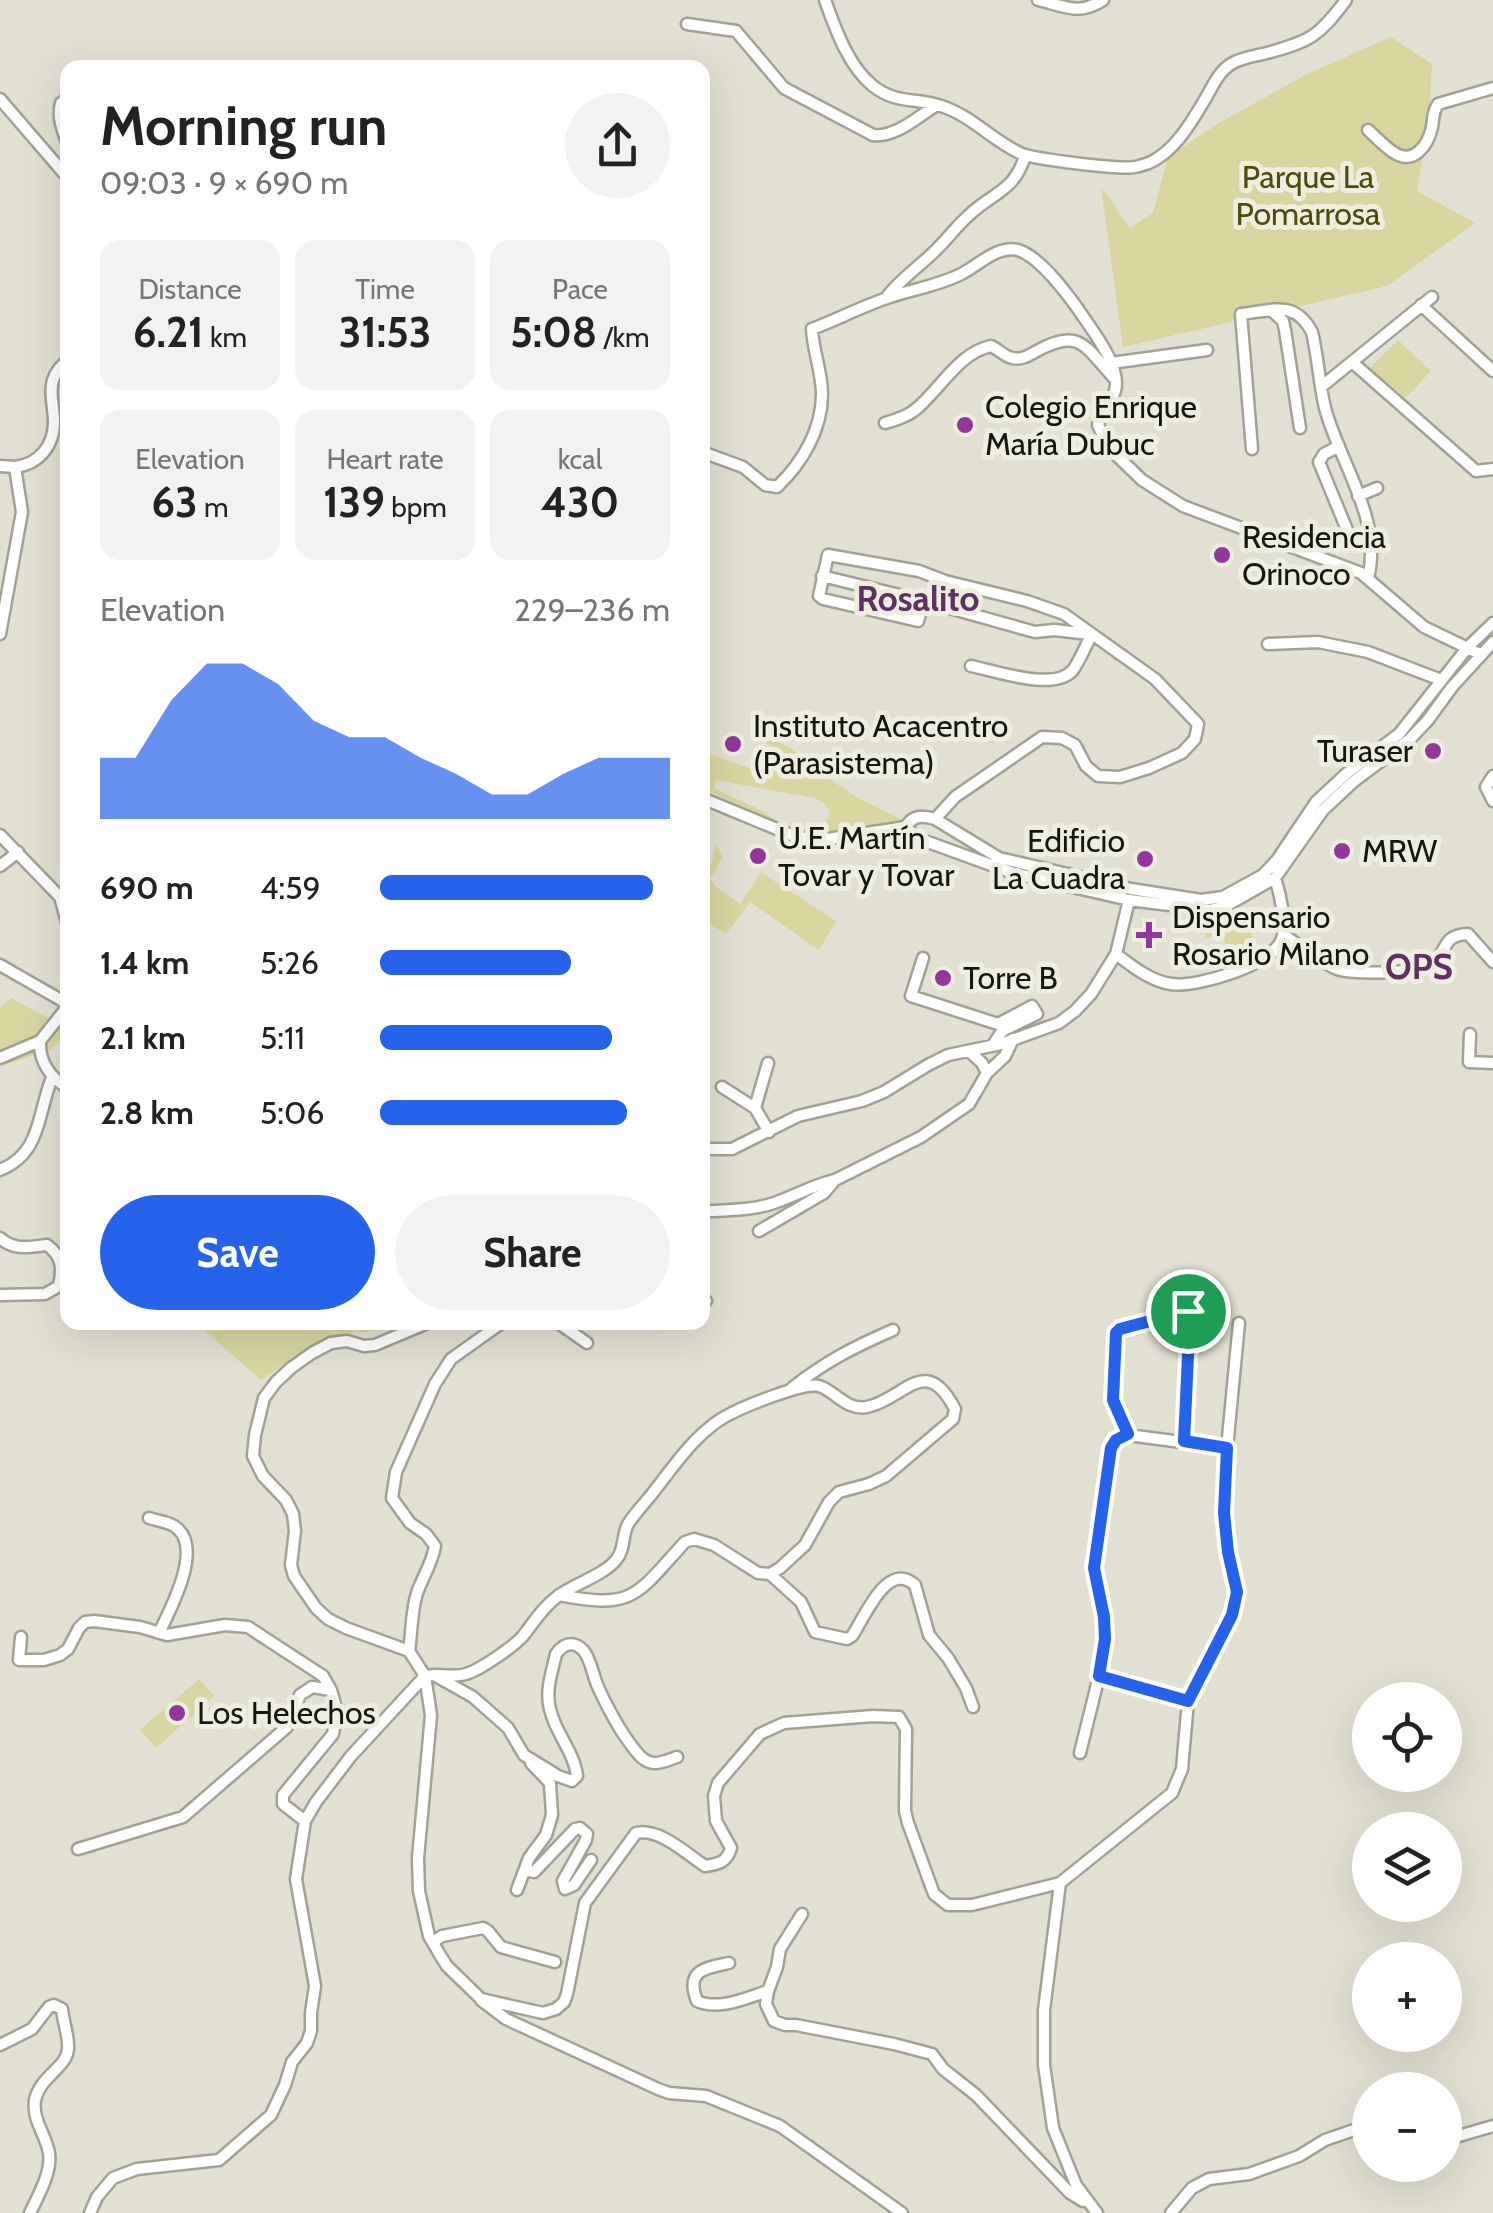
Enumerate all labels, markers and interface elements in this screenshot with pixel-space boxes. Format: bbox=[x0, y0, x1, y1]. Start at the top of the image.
text: Morning run bbox=[100, 92, 387, 159]
button: share bbox=[565, 93, 670, 198]
park label: Parque La Pomarrosa bbox=[1236, 157, 1381, 233]
text: 09:03 · 9 × 690 m bbox=[100, 163, 348, 202]
text: Distance bbox=[138, 272, 242, 306]
text: Time bbox=[355, 272, 415, 306]
text: Pace bbox=[552, 272, 608, 306]
text: 6.21 bbox=[133, 306, 204, 358]
text: 31:53 bbox=[339, 306, 431, 358]
text: 5:08 bbox=[510, 306, 597, 358]
text: km bbox=[204, 320, 247, 354]
text: /km bbox=[597, 320, 650, 354]
place label: Colegio Enrique María Dubuc bbox=[985, 387, 1197, 463]
marker: Colegio Enrique María Dubuc bbox=[954, 414, 976, 436]
text: Elevation bbox=[135, 442, 245, 476]
text: Heart rate bbox=[326, 442, 444, 476]
text: kcal bbox=[558, 442, 602, 476]
text: 63 bbox=[151, 476, 198, 528]
text: 139 bbox=[323, 476, 385, 528]
text: 430 bbox=[541, 476, 619, 528]
text: m bbox=[198, 490, 229, 524]
text: bpm bbox=[385, 490, 447, 524]
place label: Residencia Orinoco bbox=[1242, 517, 1386, 593]
marker: Residencia Orinoco bbox=[1211, 544, 1233, 566]
district label: Rosalito bbox=[856, 577, 980, 620]
text: Elevation bbox=[100, 590, 225, 629]
text: 229–236 m bbox=[514, 590, 670, 629]
place label: Instituto Acacentro (Parasistema) bbox=[753, 706, 1008, 782]
place label: Turaser bbox=[1317, 731, 1414, 770]
marker: Instituto Acacentro (Parasistema) bbox=[722, 733, 744, 755]
marker: Turaser bbox=[1422, 740, 1444, 762]
place label: U.E. Martín Tovar y Tovar bbox=[778, 818, 955, 894]
place label: Edificio La Cuadra bbox=[992, 821, 1126, 897]
place label: MRW bbox=[1362, 831, 1438, 870]
marker: MRW bbox=[1331, 840, 1353, 862]
marker: U.E. Martín Tovar y Tovar bbox=[747, 845, 769, 867]
marker: Edificio La Cuadra bbox=[1134, 848, 1156, 870]
text: 690 m bbox=[100, 868, 194, 907]
text: 4:59 bbox=[260, 868, 321, 907]
place label: Dispensario Rosario Milano bbox=[1172, 897, 1369, 973]
marker: Dispensario Rosario Milano bbox=[1136, 922, 1162, 948]
text: 1.4 km bbox=[100, 943, 189, 982]
text: 5:26 bbox=[260, 943, 319, 982]
district label: OPS bbox=[1385, 945, 1453, 988]
place label: Torre B bbox=[963, 958, 1058, 997]
marker: Torre B bbox=[932, 967, 954, 989]
text: 2.1 km bbox=[100, 1018, 186, 1057]
text: 5:11 bbox=[260, 1018, 305, 1057]
text: 2.8 km bbox=[100, 1093, 194, 1132]
text: 5:06 bbox=[260, 1093, 324, 1132]
button: Save bbox=[100, 1195, 375, 1310]
button: Share bbox=[395, 1195, 670, 1310]
pin bbox=[1146, 1269, 1231, 1354]
icon: arrive bbox=[1161, 1284, 1216, 1339]
map controls bbox=[1352, 1682, 1462, 2182]
button: locate bbox=[1352, 1682, 1462, 1792]
place label: Los Helechos bbox=[197, 1693, 376, 1732]
marker: Los Helechos bbox=[166, 1702, 188, 1724]
button: layers bbox=[1352, 1812, 1462, 1922]
button: + bbox=[1352, 1942, 1462, 2052]
button: − bbox=[1352, 2072, 1462, 2182]

